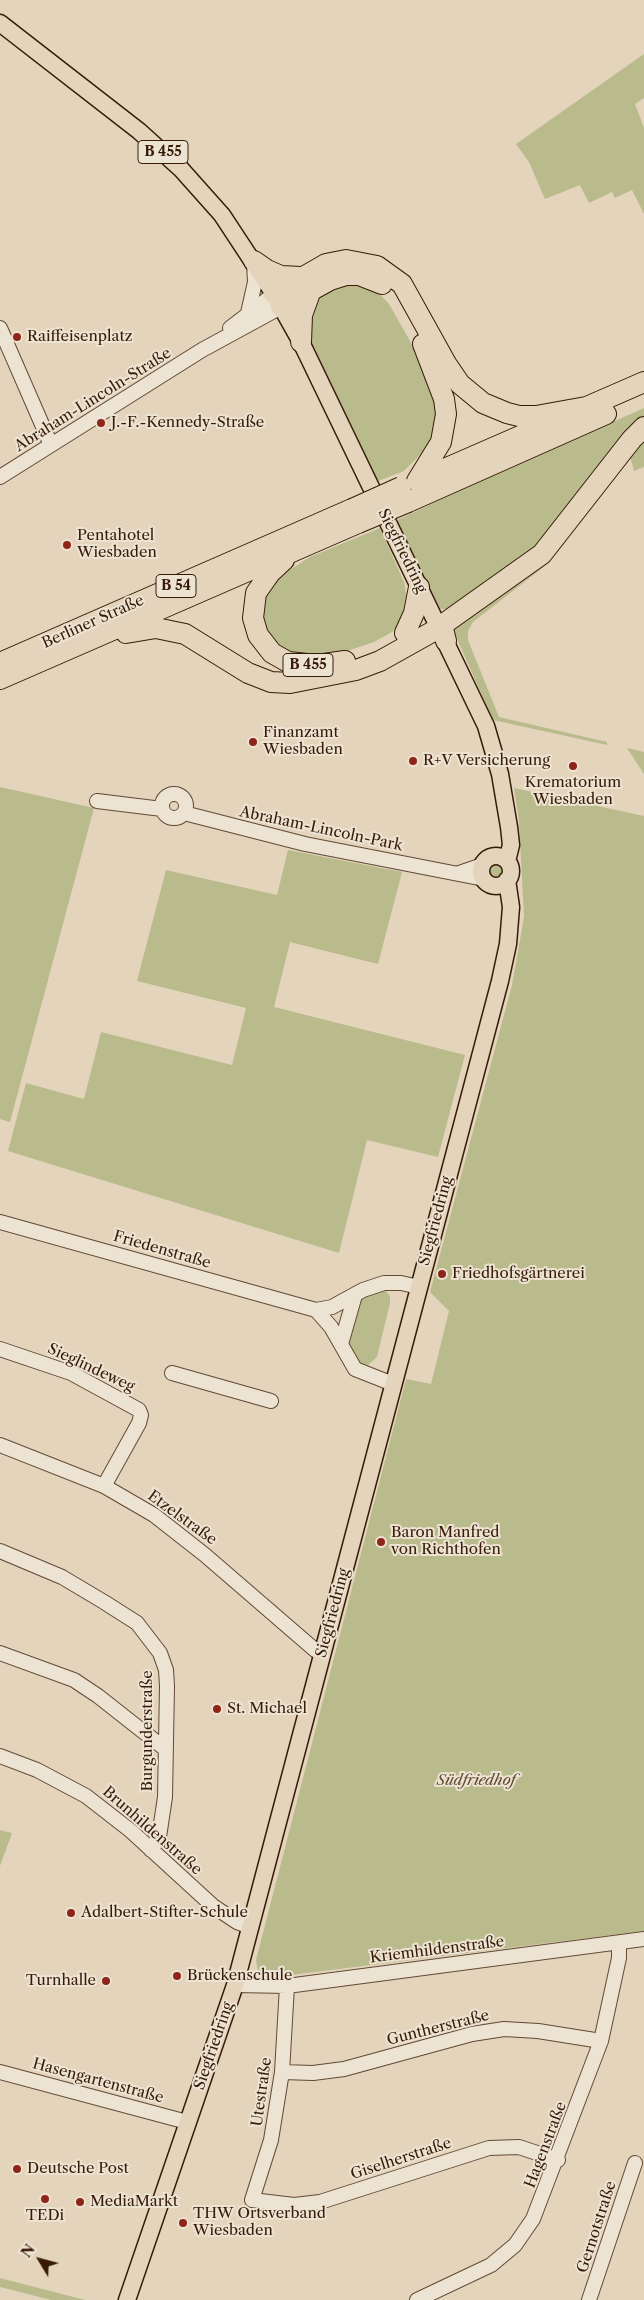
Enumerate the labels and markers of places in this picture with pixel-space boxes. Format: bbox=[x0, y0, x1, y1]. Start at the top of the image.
place label: Raiffeisenplatz bbox=[27, 328, 133, 346]
marker: Raiffeisenplatz bbox=[11, 331, 23, 343]
place label: J.-F.-Kennedy-Straße bbox=[111, 414, 264, 432]
marker: J.-F.-Kennedy-Straße bbox=[95, 417, 107, 429]
place label: Pentahotel Wiesbaden bbox=[77, 527, 157, 562]
marker: Pentahotel Wiesbaden bbox=[61, 539, 73, 551]
place label: Finanzamt Wiesbaden bbox=[263, 724, 343, 759]
marker: Finanzamt Wiesbaden bbox=[247, 736, 259, 748]
place label: R+V Versicherung bbox=[423, 752, 550, 770]
marker: R+V Versicherung bbox=[407, 755, 419, 767]
marker: Krematorium Wiesbaden bbox=[567, 760, 579, 772]
place label: Krematorium Wiesbaden bbox=[525, 774, 621, 809]
place label: Friedhofsgärtnerei bbox=[452, 1265, 585, 1283]
marker: Friedhofsgärtnerei bbox=[436, 1268, 448, 1280]
place label: Baron Manfred von Richthofen bbox=[391, 1524, 501, 1559]
marker: Baron Manfred von Richthofen bbox=[375, 1536, 387, 1548]
place label: St. Michael bbox=[227, 1700, 307, 1718]
marker: St. Michael bbox=[211, 1703, 223, 1715]
place label: Adalbert-Stifter-Schule bbox=[81, 1904, 248, 1922]
marker: Adalbert-Stifter-Schule bbox=[65, 1907, 77, 1919]
place label: Brückenschule bbox=[187, 1967, 292, 1985]
marker: Brückenschule bbox=[171, 1970, 183, 1982]
place label: Turnhalle bbox=[26, 1972, 96, 1990]
marker: Turnhalle bbox=[100, 1975, 112, 1987]
place label: Deutsche Post bbox=[27, 2160, 129, 2178]
marker: Deutsche Post bbox=[11, 2163, 23, 2175]
marker: TEDi bbox=[39, 2193, 51, 2205]
place label: MediaMarkt bbox=[90, 2193, 178, 2211]
marker: MediaMarkt bbox=[74, 2196, 86, 2208]
place label: THW Ortsverband Wiesbaden bbox=[193, 2205, 326, 2240]
place label: TEDi bbox=[26, 2207, 64, 2225]
marker: THW Ortsverband Wiesbaden bbox=[177, 2217, 189, 2229]

